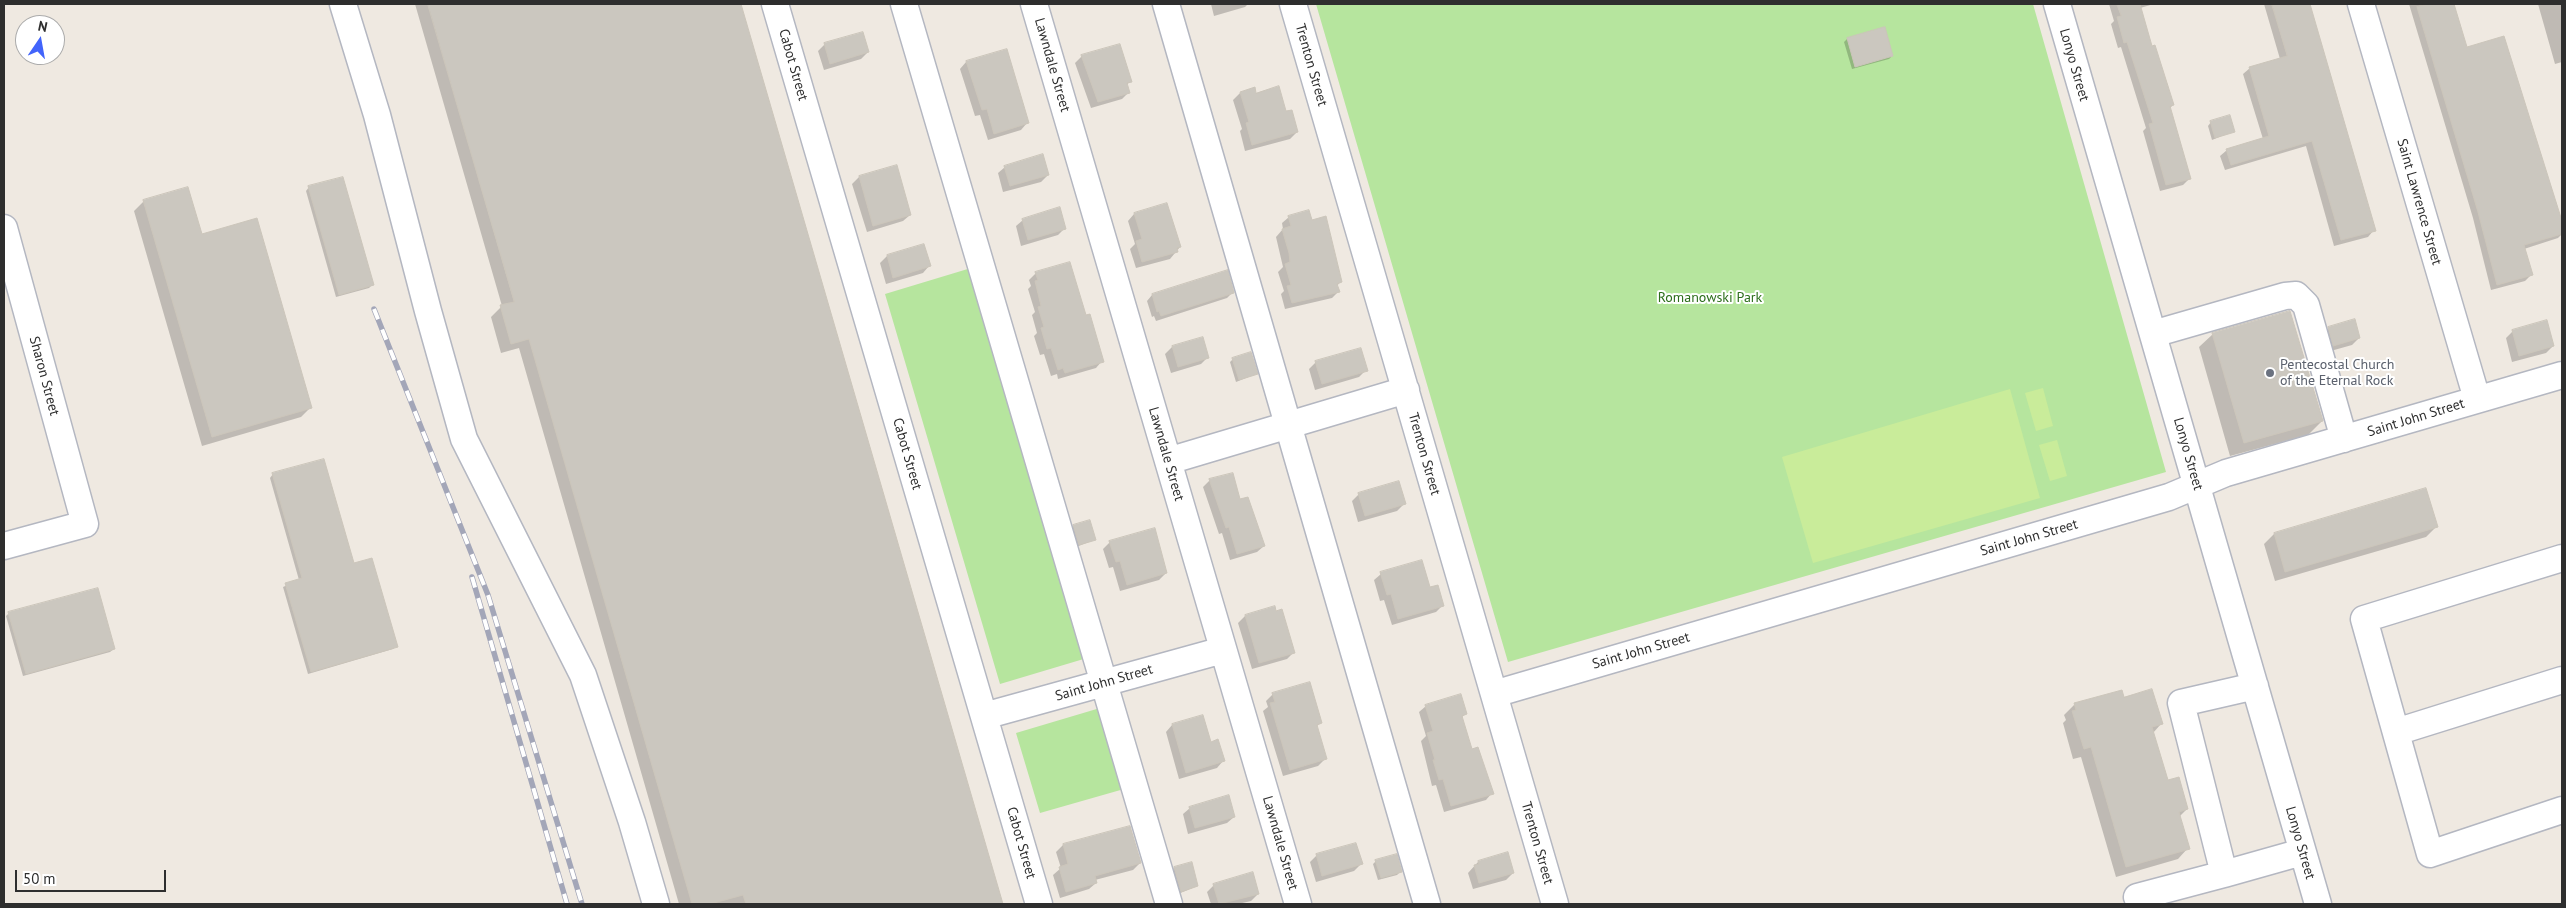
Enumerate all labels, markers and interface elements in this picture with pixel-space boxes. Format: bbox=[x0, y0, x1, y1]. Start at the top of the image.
north arrow bbox=[15, 15, 65, 65]
street label: Lawndale Street bbox=[1031, 16, 1073, 114]
text: N bbox=[37, 17, 49, 36]
street label: Trenton Street bbox=[1291, 22, 1331, 108]
street label: Cabot Street bbox=[775, 27, 811, 103]
street label: Lonyo Street bbox=[2056, 27, 2092, 103]
street label: Saint Lawrence Street bbox=[2393, 137, 2445, 267]
park label: Romanowski Park bbox=[1658, 290, 1762, 306]
street label: Sharon Street bbox=[25, 334, 63, 418]
place label: Pentecostal Church of the Eternal Rock bbox=[2280, 357, 2394, 390]
marker: Pentecostal Church of the Eternal Rock bbox=[2264, 367, 2276, 379]
street label: Saint John Street bbox=[2365, 395, 2467, 441]
street label: Lawndale Street bbox=[1145, 405, 1187, 503]
street label: Trenton Street bbox=[1404, 411, 1444, 497]
street label: Cabot Street bbox=[889, 416, 925, 492]
street label: Lonyo Street bbox=[2170, 416, 2206, 492]
street label: Saint John Street bbox=[1978, 516, 2080, 560]
street label: Saint John Street bbox=[1590, 629, 1692, 673]
street label: Saint John Street bbox=[1053, 661, 1155, 705]
street label: Lawndale Street bbox=[1259, 794, 1301, 892]
street label: Trenton Street bbox=[1517, 800, 1557, 886]
street label: Cabot Street bbox=[1003, 805, 1039, 881]
street label: Lonyo Street bbox=[2282, 805, 2318, 881]
scale bar bbox=[18, 860, 169, 892]
text: 50 m bbox=[23, 869, 56, 888]

